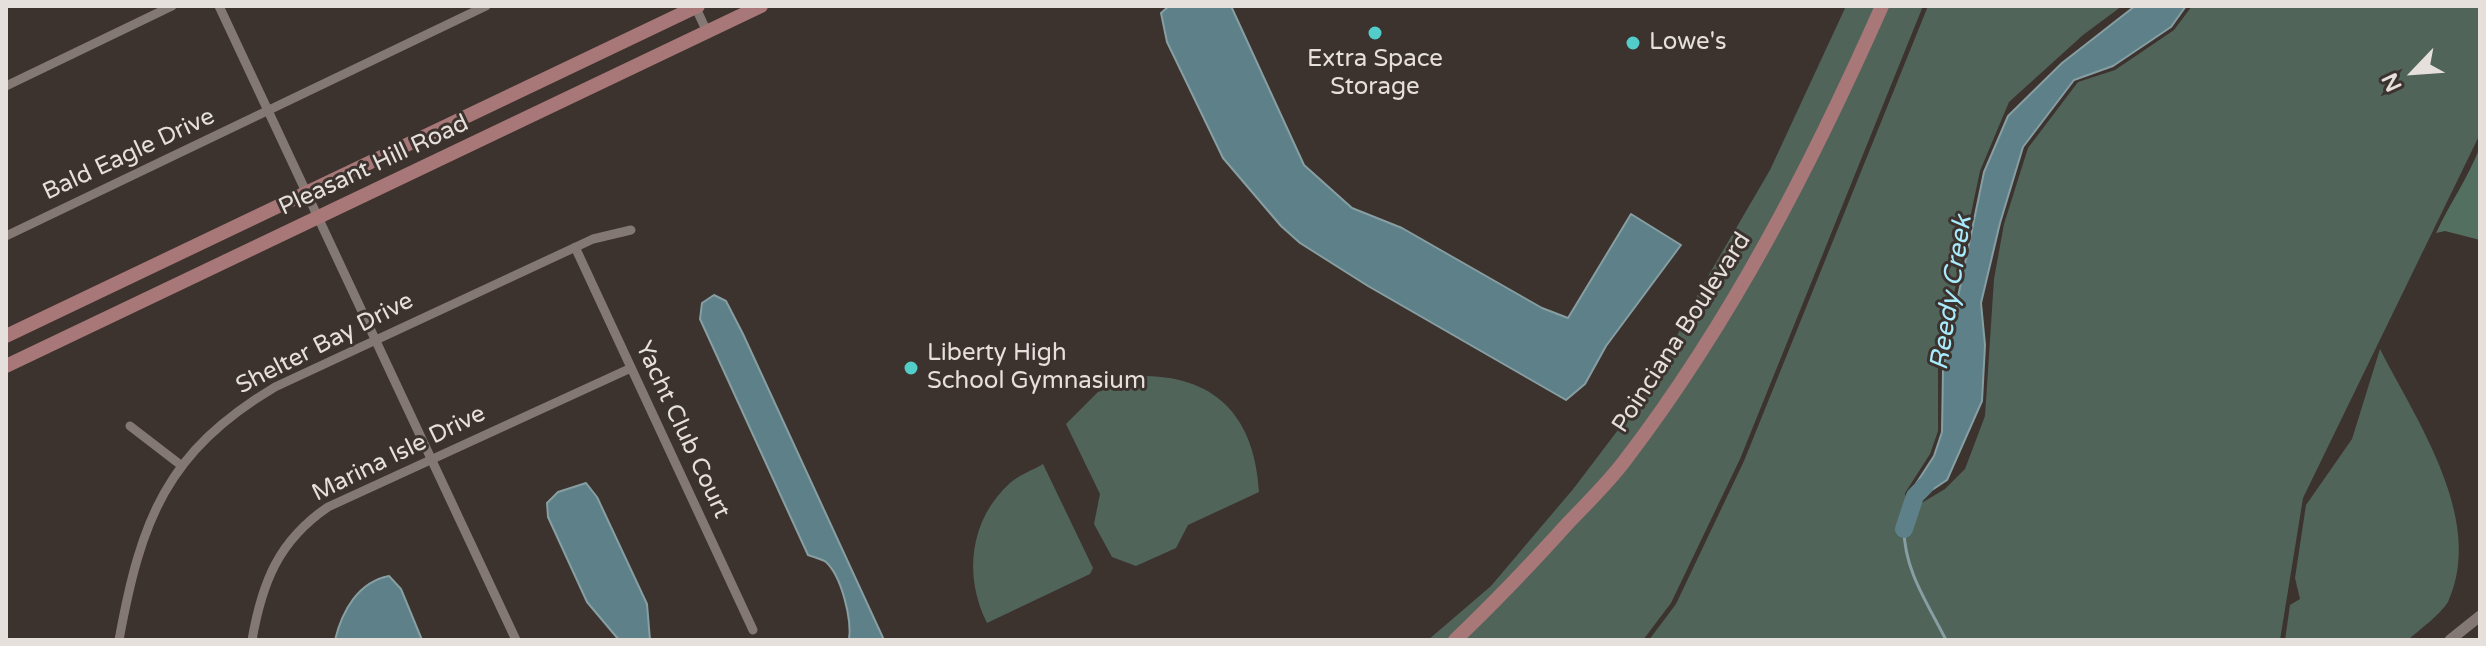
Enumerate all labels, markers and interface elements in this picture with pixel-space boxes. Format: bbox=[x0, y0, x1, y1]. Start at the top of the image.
marker: Extra Space Storage bbox=[1366, 24, 1384, 42]
place label: Lowe's bbox=[1649, 29, 1727, 57]
north arrow bbox=[2374, 32, 2454, 112]
marker: Lowe's bbox=[1624, 34, 1642, 52]
place label: Extra Space Storage bbox=[1307, 46, 1443, 102]
text: N bbox=[2377, 69, 2408, 96]
street label: Bald Eagle Drive bbox=[39, 103, 219, 207]
street label: Pleasant Hill Road bbox=[275, 109, 473, 223]
water label: Reedy Creek bbox=[1924, 213, 1980, 373]
street label: Poinciana Boulevard bbox=[1607, 228, 1757, 438]
street label: Shelter Bay Drive bbox=[232, 287, 418, 401]
street label: Yacht Club Court bbox=[628, 337, 736, 523]
place label: Liberty High School Gymnasium bbox=[927, 340, 1146, 396]
marker: Liberty High School Gymnasium bbox=[902, 359, 920, 377]
street label: Marina Isle Drive bbox=[308, 400, 490, 508]

